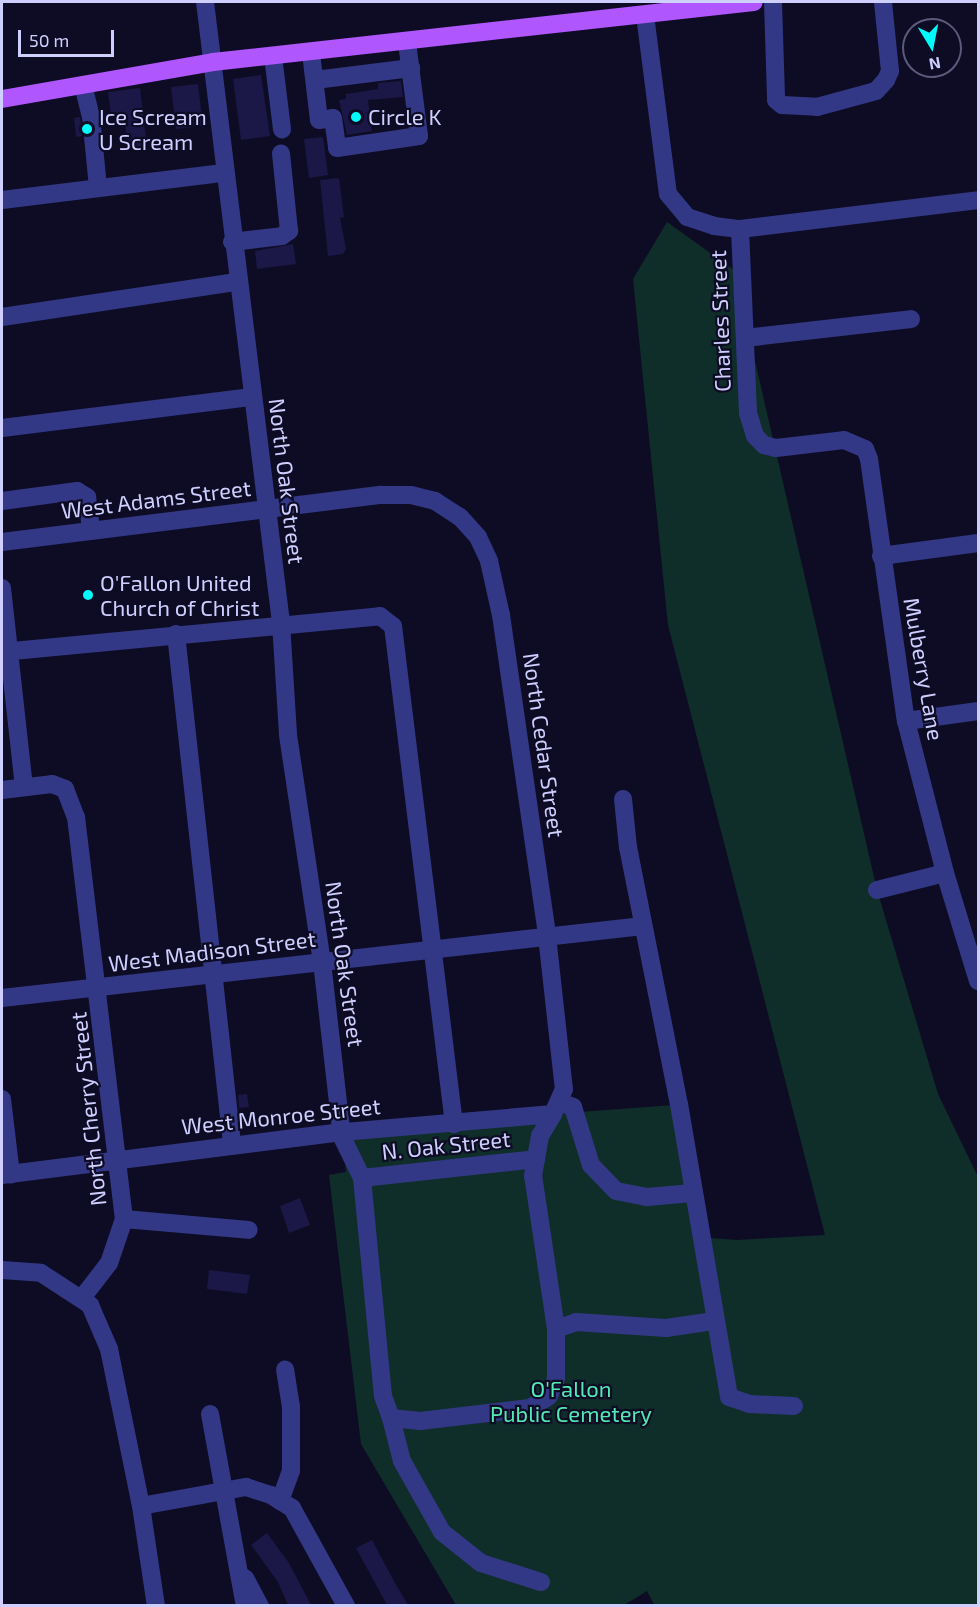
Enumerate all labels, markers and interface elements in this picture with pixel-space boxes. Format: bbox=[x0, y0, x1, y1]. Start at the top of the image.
scale bar bbox=[21, 18, 117, 56]
north arrow bbox=[902, 18, 962, 78]
text: 50 m bbox=[29, 29, 69, 51]
text: N bbox=[928, 54, 942, 75]
place label: Ice Scream U Scream bbox=[99, 103, 207, 154]
place label: Circle K bbox=[368, 104, 442, 130]
marker: Circle K bbox=[349, 110, 363, 124]
marker: Ice Scream U Scream bbox=[80, 122, 94, 136]
street label: Charles Street bbox=[704, 250, 736, 392]
street label: North Oak Street bbox=[264, 397, 310, 565]
street label: West Adams Street bbox=[59, 474, 253, 524]
place label: O'Fallon United Church of Christ bbox=[100, 569, 260, 620]
marker: O'Fallon United Church of Christ bbox=[81, 588, 95, 602]
street label: Mulberry Lane bbox=[898, 595, 950, 743]
street label: North Cedar Street bbox=[518, 651, 570, 839]
street label: North Oak Street bbox=[320, 880, 370, 1048]
street label: West Madison Street bbox=[107, 925, 317, 977]
street label: North Cherry Street bbox=[65, 1010, 111, 1208]
street label: West Monroe Street bbox=[180, 1092, 382, 1140]
street label: N. Oak Street bbox=[380, 1125, 512, 1165]
park label: O'Fallon Public Cemetery bbox=[490, 1375, 652, 1426]

